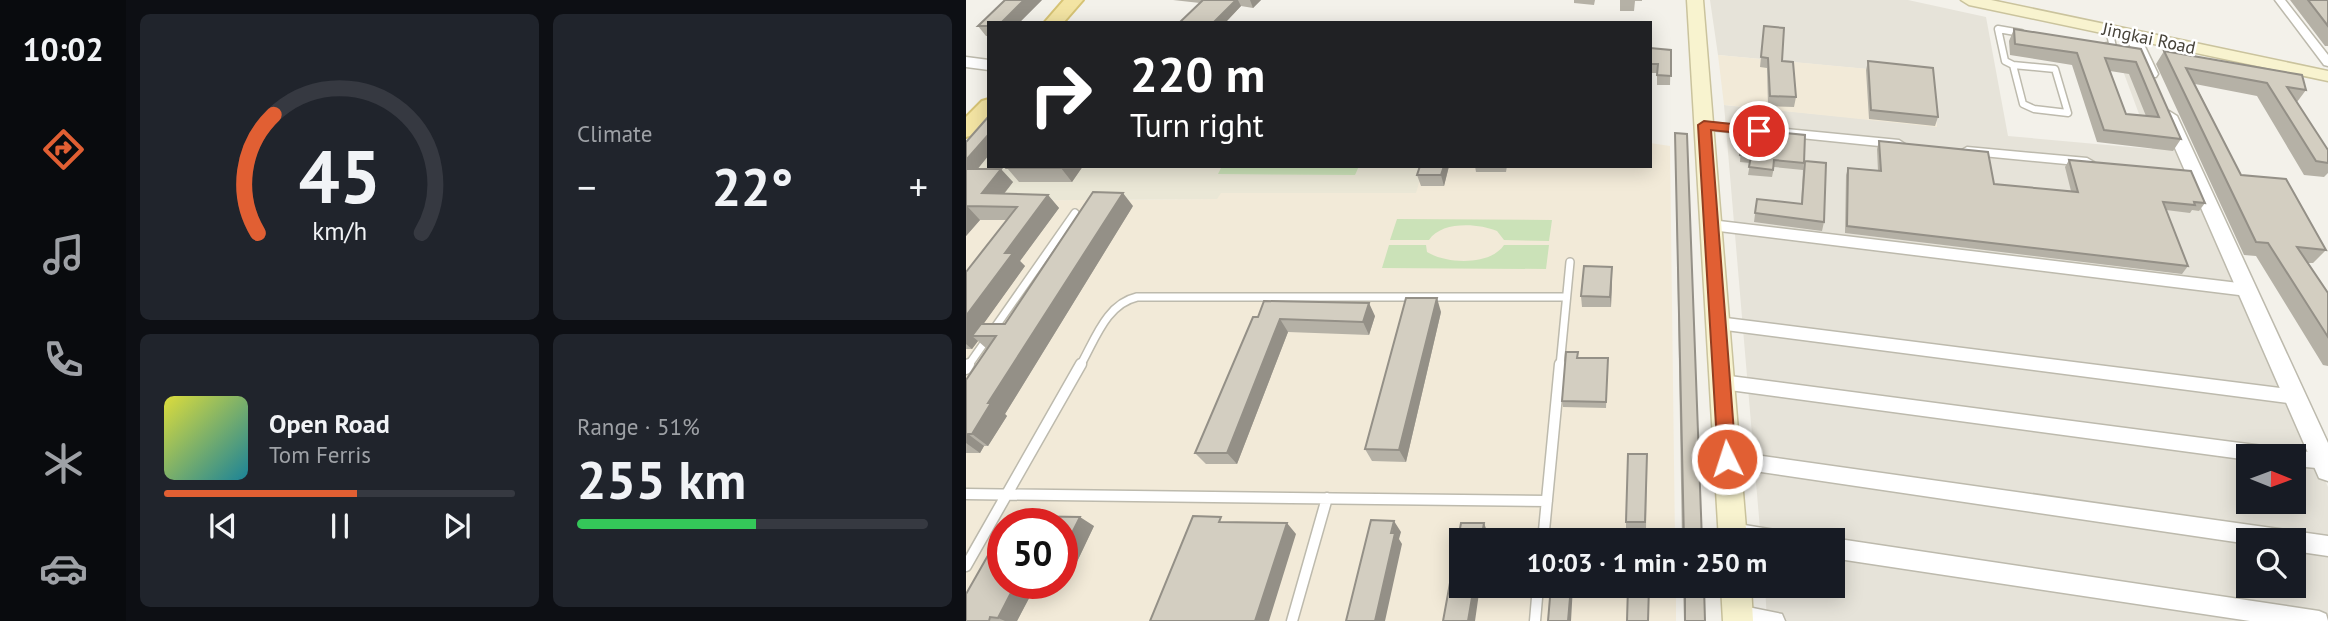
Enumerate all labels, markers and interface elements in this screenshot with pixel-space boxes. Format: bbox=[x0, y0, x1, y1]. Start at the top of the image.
street label: Jingkai Road bbox=[2099, 17, 2198, 59]
text: 10:02 bbox=[22, 28, 104, 70]
text: 220 m bbox=[1130, 42, 1265, 106]
icon: right bbox=[1015, 49, 1106, 140]
pin bbox=[1729, 101, 1789, 161]
text: Turn right bbox=[1130, 104, 1264, 146]
icon: arrive bbox=[1740, 112, 1778, 150]
text: Climate bbox=[577, 119, 652, 148]
icon: directions bbox=[39, 125, 88, 174]
text: 45 bbox=[298, 129, 381, 223]
text: 22° bbox=[712, 153, 793, 220]
text: − bbox=[577, 162, 596, 211]
text: + bbox=[909, 162, 928, 211]
text: km/h bbox=[312, 215, 367, 247]
icon: music bbox=[39, 230, 88, 279]
icon: phone bbox=[39, 335, 88, 384]
text: Open Road bbox=[269, 407, 390, 440]
text: Range · 51% bbox=[577, 412, 700, 441]
position arrow bbox=[1690, 422, 1764, 496]
icon: climate bbox=[39, 439, 88, 488]
text: Tom Ferris bbox=[269, 440, 371, 469]
north arrow bbox=[2236, 444, 2306, 514]
map controls bbox=[2236, 444, 2306, 598]
text: 255 km bbox=[577, 446, 746, 513]
icon: previous bbox=[204, 507, 242, 545]
icon: pause bbox=[321, 507, 359, 545]
icon: next bbox=[438, 507, 476, 545]
speed limit sign: 50 bbox=[987, 508, 1078, 599]
button: search bbox=[2236, 528, 2306, 598]
icon: car bbox=[39, 544, 88, 593]
text: 10:03 · 1 min · 250 m bbox=[1527, 546, 1767, 579]

